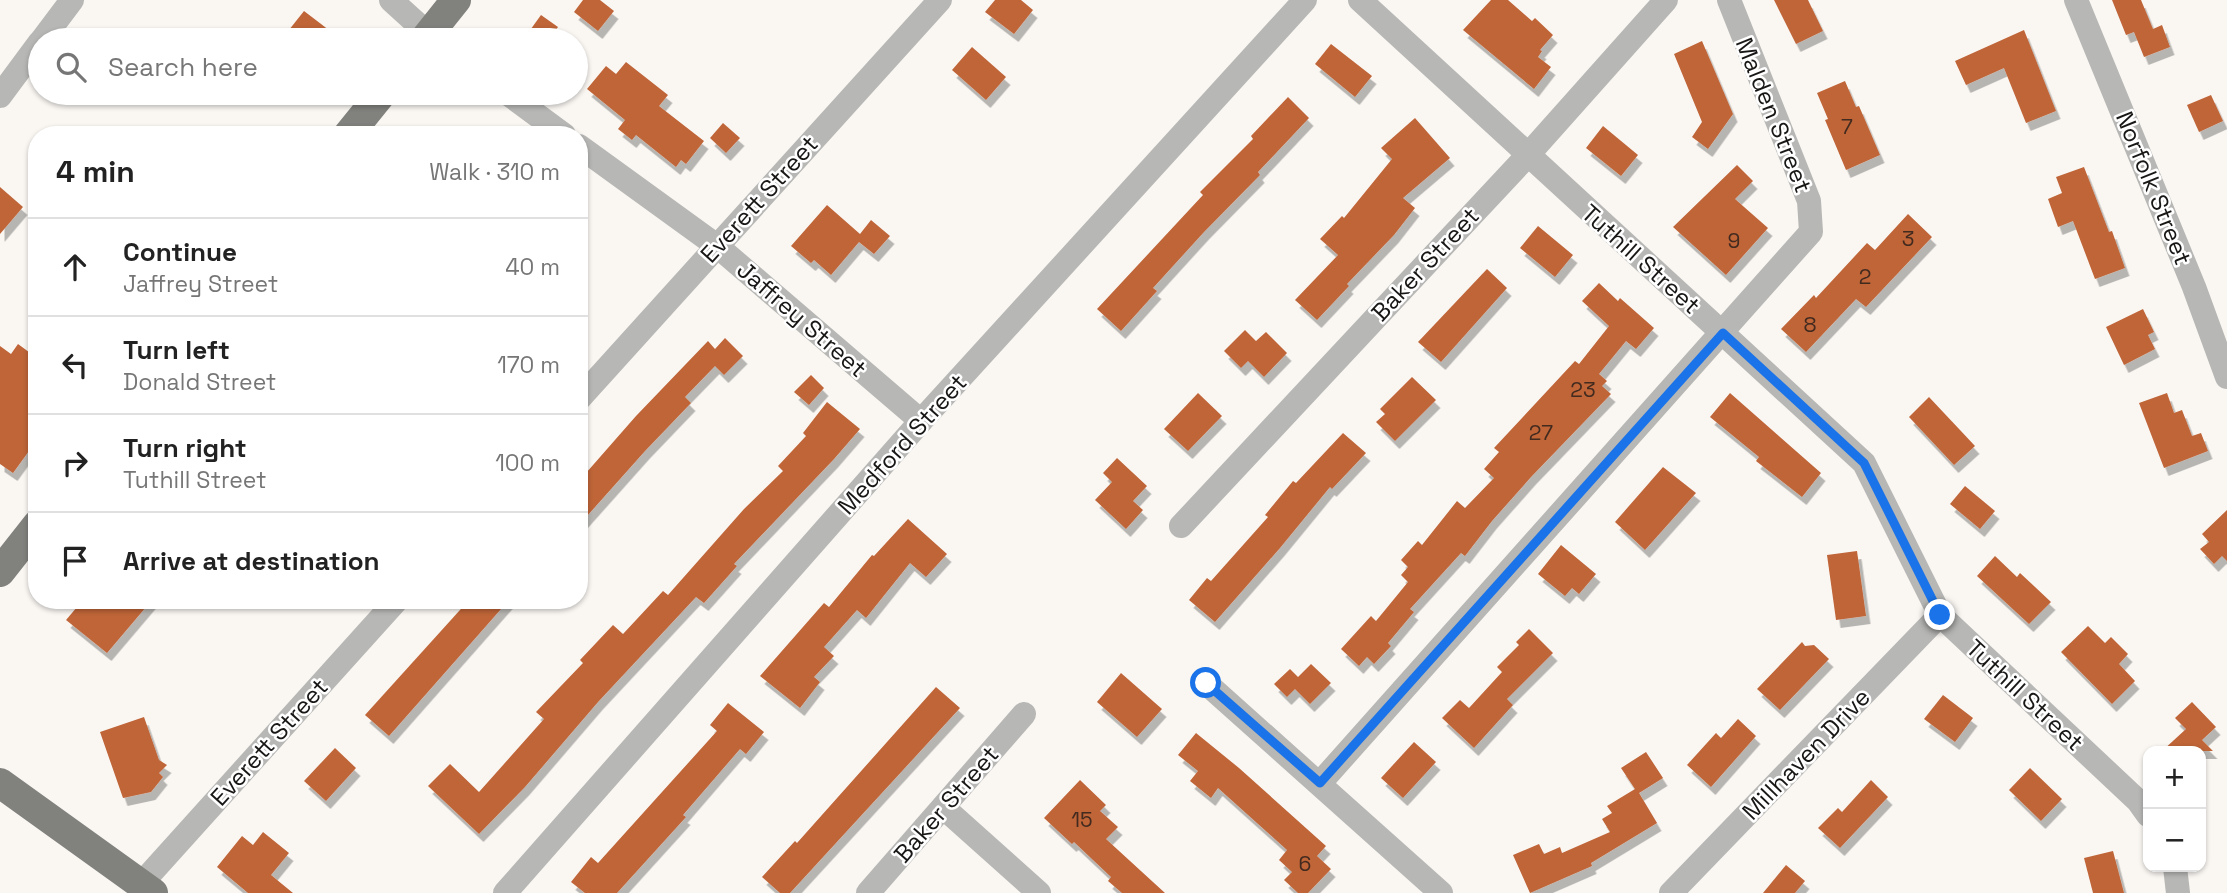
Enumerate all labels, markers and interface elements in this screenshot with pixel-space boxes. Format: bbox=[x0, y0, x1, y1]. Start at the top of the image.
search box bbox=[28, 28, 588, 105]
street label: Malden Street bbox=[1729, 33, 1819, 197]
icon: search bbox=[52, 48, 90, 86]
text: Search here bbox=[108, 50, 258, 84]
street label: Norfolk Street bbox=[2109, 107, 2199, 269]
house number: 7 bbox=[1841, 113, 1853, 140]
street label: Everett Street bbox=[694, 129, 824, 269]
text: 4 min bbox=[56, 152, 135, 191]
text: Walk · 310 m bbox=[429, 157, 560, 187]
street label: Tuthill Street bbox=[1575, 197, 1707, 321]
street label: Baker Street bbox=[1364, 201, 1486, 327]
house number: 3 bbox=[1902, 225, 1914, 252]
house number: 9 bbox=[1728, 227, 1740, 254]
text: Continue bbox=[123, 235, 237, 269]
icon: ahead bbox=[56, 248, 94, 286]
text: 40 m bbox=[505, 252, 560, 282]
street label: Jaffrey Street bbox=[731, 254, 873, 384]
house number: 2 bbox=[1859, 263, 1871, 290]
text: Jaffrey Street bbox=[123, 269, 278, 299]
house number: 8 bbox=[1803, 311, 1817, 338]
text: Turn left bbox=[123, 333, 230, 367]
icon: left bbox=[56, 346, 94, 384]
text: 170 m bbox=[497, 350, 560, 380]
text: Donald Street bbox=[123, 367, 276, 397]
street label: Medford Street bbox=[831, 367, 973, 521]
house number: 23 bbox=[1570, 376, 1596, 403]
house number: 27 bbox=[1529, 419, 1553, 446]
text: Turn right bbox=[123, 431, 247, 465]
icon: right bbox=[56, 444, 94, 482]
text: 100 m bbox=[495, 448, 560, 478]
text: Tuthill Street bbox=[123, 465, 267, 495]
icon: arrive bbox=[56, 542, 94, 580]
text: Arrive at destination bbox=[123, 544, 380, 578]
route end bbox=[1924, 599, 1955, 630]
street label: Tuthill Street bbox=[1960, 633, 2090, 757]
route start bbox=[1190, 667, 1221, 698]
street label: Everett Street bbox=[204, 672, 334, 812]
street label: Millhaven Drive bbox=[1735, 682, 1877, 826]
street label: Baker Street bbox=[887, 739, 1005, 869]
map controls bbox=[2143, 746, 2206, 872]
button: + bbox=[2143, 746, 2206, 809]
house number: 15 bbox=[1071, 806, 1093, 833]
button: − bbox=[2143, 809, 2206, 872]
house number: 6 bbox=[1299, 850, 1311, 877]

